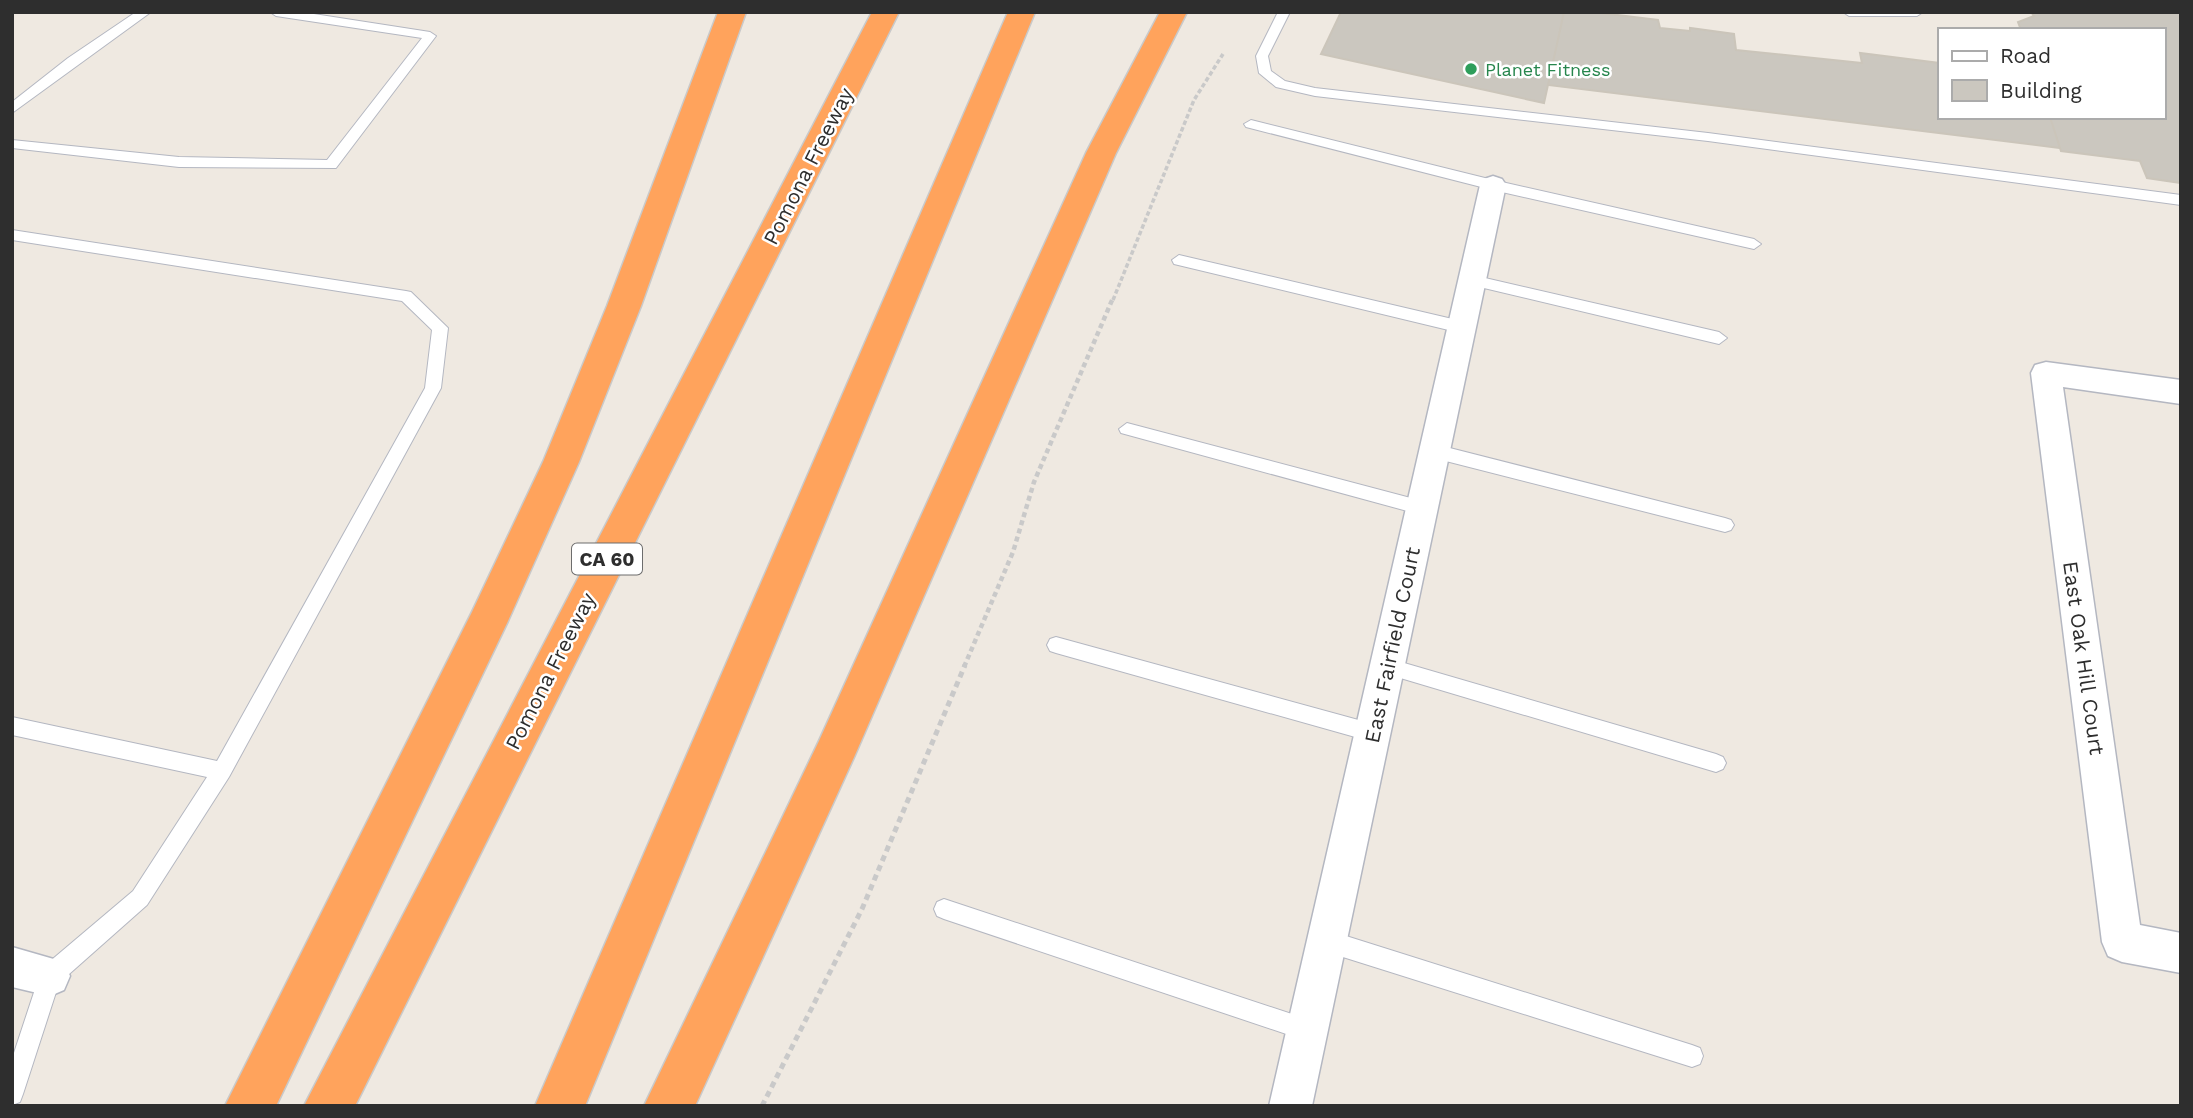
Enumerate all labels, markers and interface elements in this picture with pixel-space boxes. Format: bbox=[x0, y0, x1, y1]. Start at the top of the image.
legend bbox=[1938, 28, 2165, 119]
text: Road bbox=[2000, 43, 2051, 68]
place label: Planet Fitness bbox=[1485, 59, 1610, 80]
marker: Planet Fitness bbox=[1463, 61, 1479, 77]
text: Building bbox=[2000, 78, 2082, 103]
street label: Pomona Freeway bbox=[758, 83, 858, 249]
road number: CA 60 bbox=[572, 544, 642, 574]
street label: East Fairfield Court bbox=[1359, 545, 1425, 745]
street label: East Oak Hill Court bbox=[2058, 559, 2110, 757]
street label: Pomona Freeway bbox=[500, 588, 600, 754]

